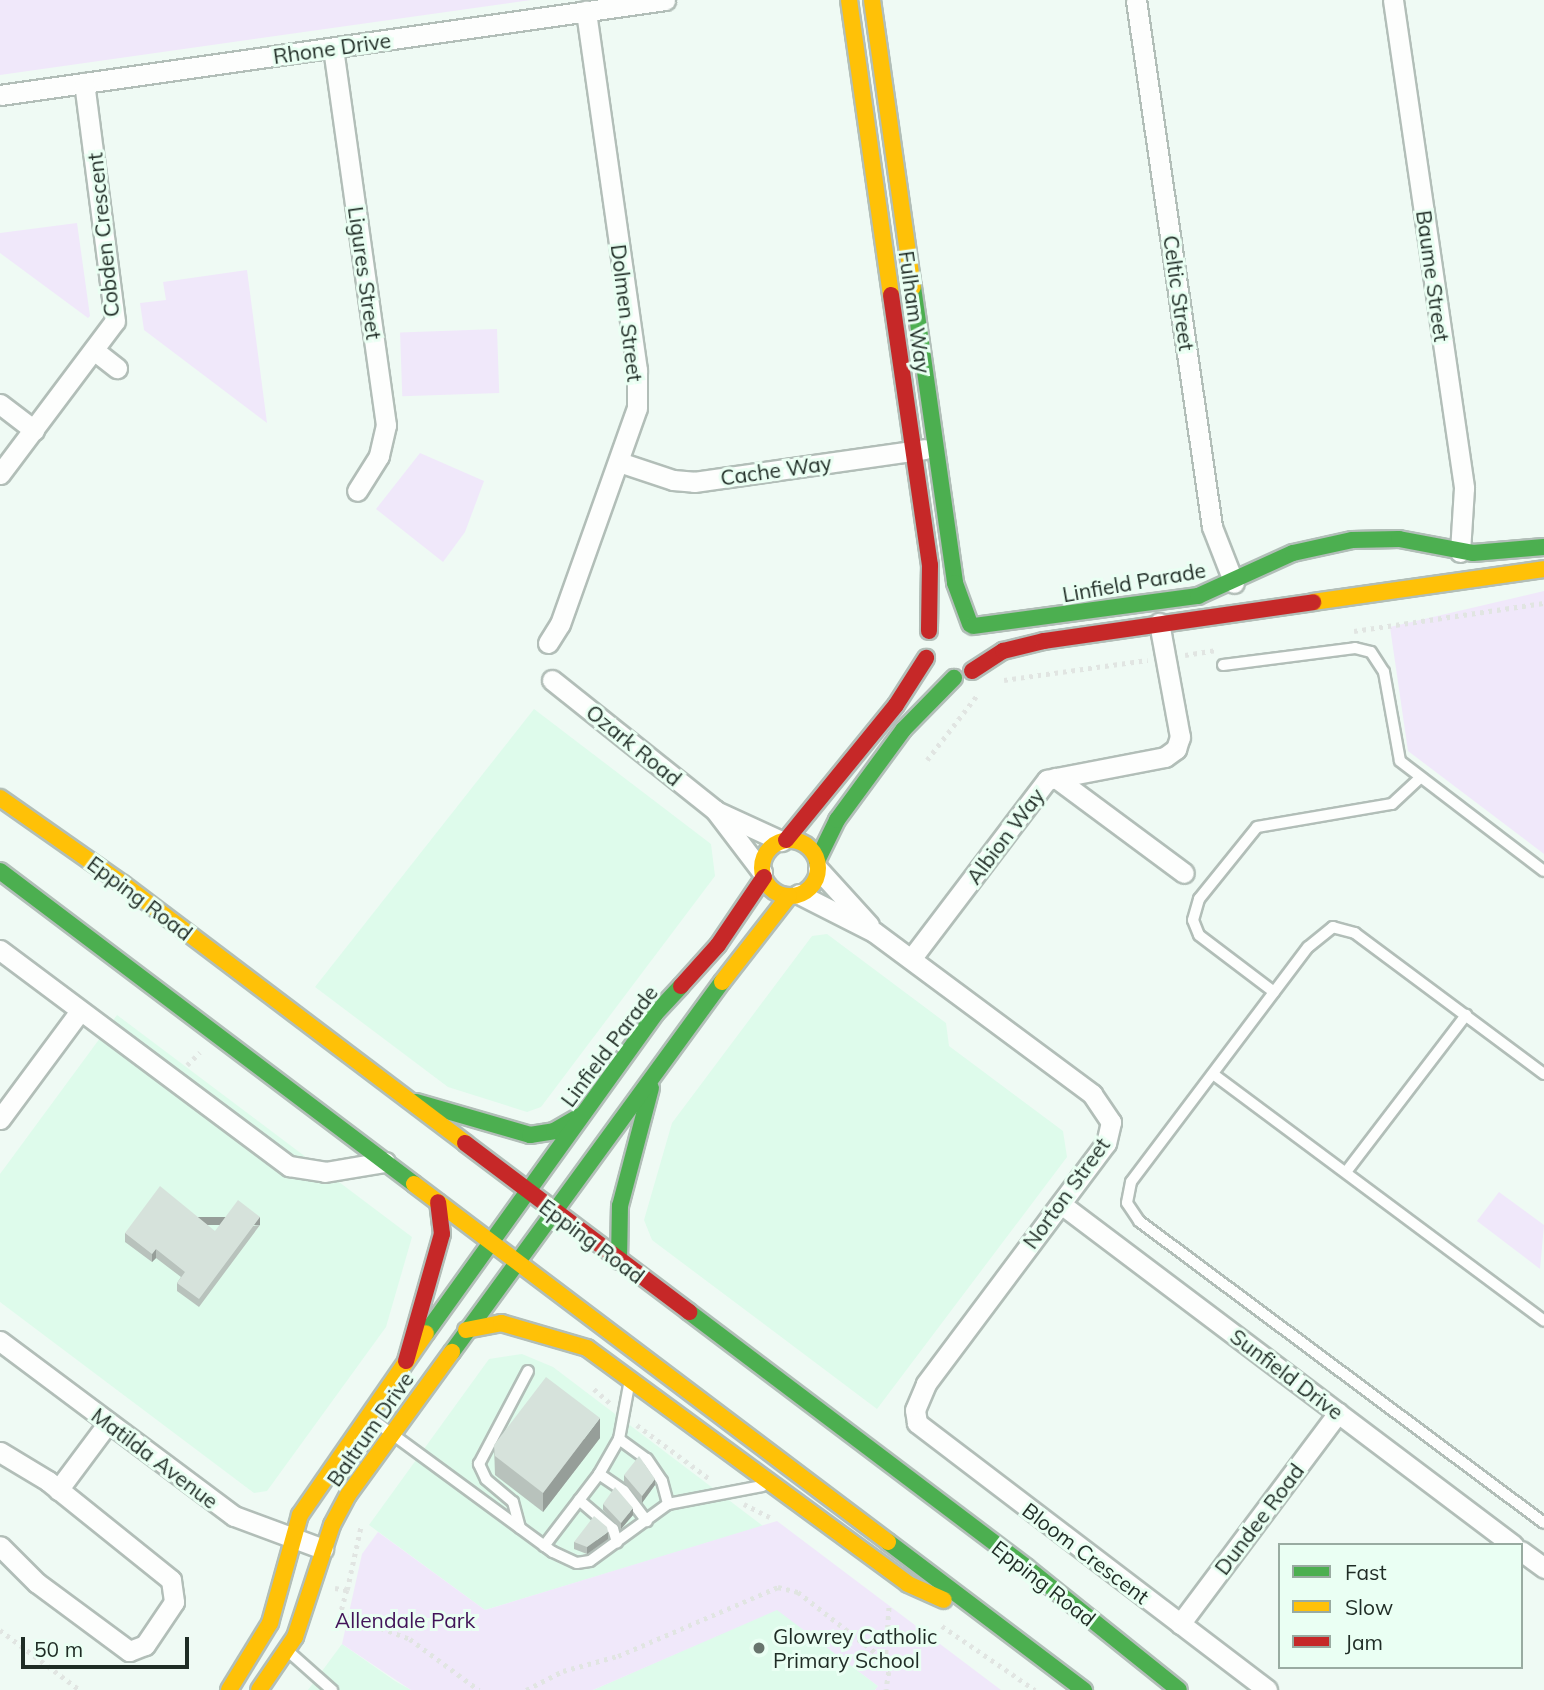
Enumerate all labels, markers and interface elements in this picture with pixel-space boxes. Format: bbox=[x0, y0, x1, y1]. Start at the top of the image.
street label: Rhone Drive bbox=[271, 27, 393, 69]
street label: Cobden Crescent bbox=[82, 152, 124, 318]
street label: Ligures Street bbox=[343, 205, 387, 341]
street label: Baume Street bbox=[1411, 209, 1455, 343]
street label: Celtic Street bbox=[1158, 234, 1200, 352]
street label: Dolmen Street bbox=[606, 243, 648, 383]
street label: Fulham Way bbox=[894, 249, 936, 375]
street label: Cache Way bbox=[719, 450, 833, 490]
street label: Linfield Parade bbox=[1060, 557, 1208, 607]
street label: Ozark Road bbox=[581, 699, 687, 791]
street label: Albion Way bbox=[961, 783, 1049, 889]
street label: Epping Road bbox=[83, 850, 197, 946]
street label: Linfield Parade bbox=[555, 980, 663, 1112]
street label: Norton Street bbox=[1017, 1133, 1115, 1253]
street label: Epping Road bbox=[535, 1193, 649, 1289]
street label: Sunfield Drive bbox=[1226, 1323, 1348, 1425]
street label: Baltrum Drive bbox=[321, 1367, 419, 1491]
street label: Matilda Avenue bbox=[87, 1402, 223, 1514]
street label: Dundee Road bbox=[1209, 1458, 1309, 1580]
street label: Bloom Crescent bbox=[1018, 1497, 1154, 1609]
street label: Epping Road bbox=[987, 1535, 1101, 1631]
legend bbox=[1278, 1543, 1523, 1669]
text: Fast bbox=[1345, 1559, 1387, 1585]
text: Slow bbox=[1345, 1594, 1393, 1620]
park label: Allendale Park bbox=[335, 1607, 475, 1633]
place label: Glowrey Catholic Primary School bbox=[773, 1623, 938, 1673]
scale bar bbox=[24, 1624, 192, 1668]
text: Jam bbox=[1345, 1629, 1383, 1655]
text: 50 m bbox=[34, 1636, 83, 1662]
marker: Glowrey Catholic Primary School bbox=[751, 1640, 767, 1656]

